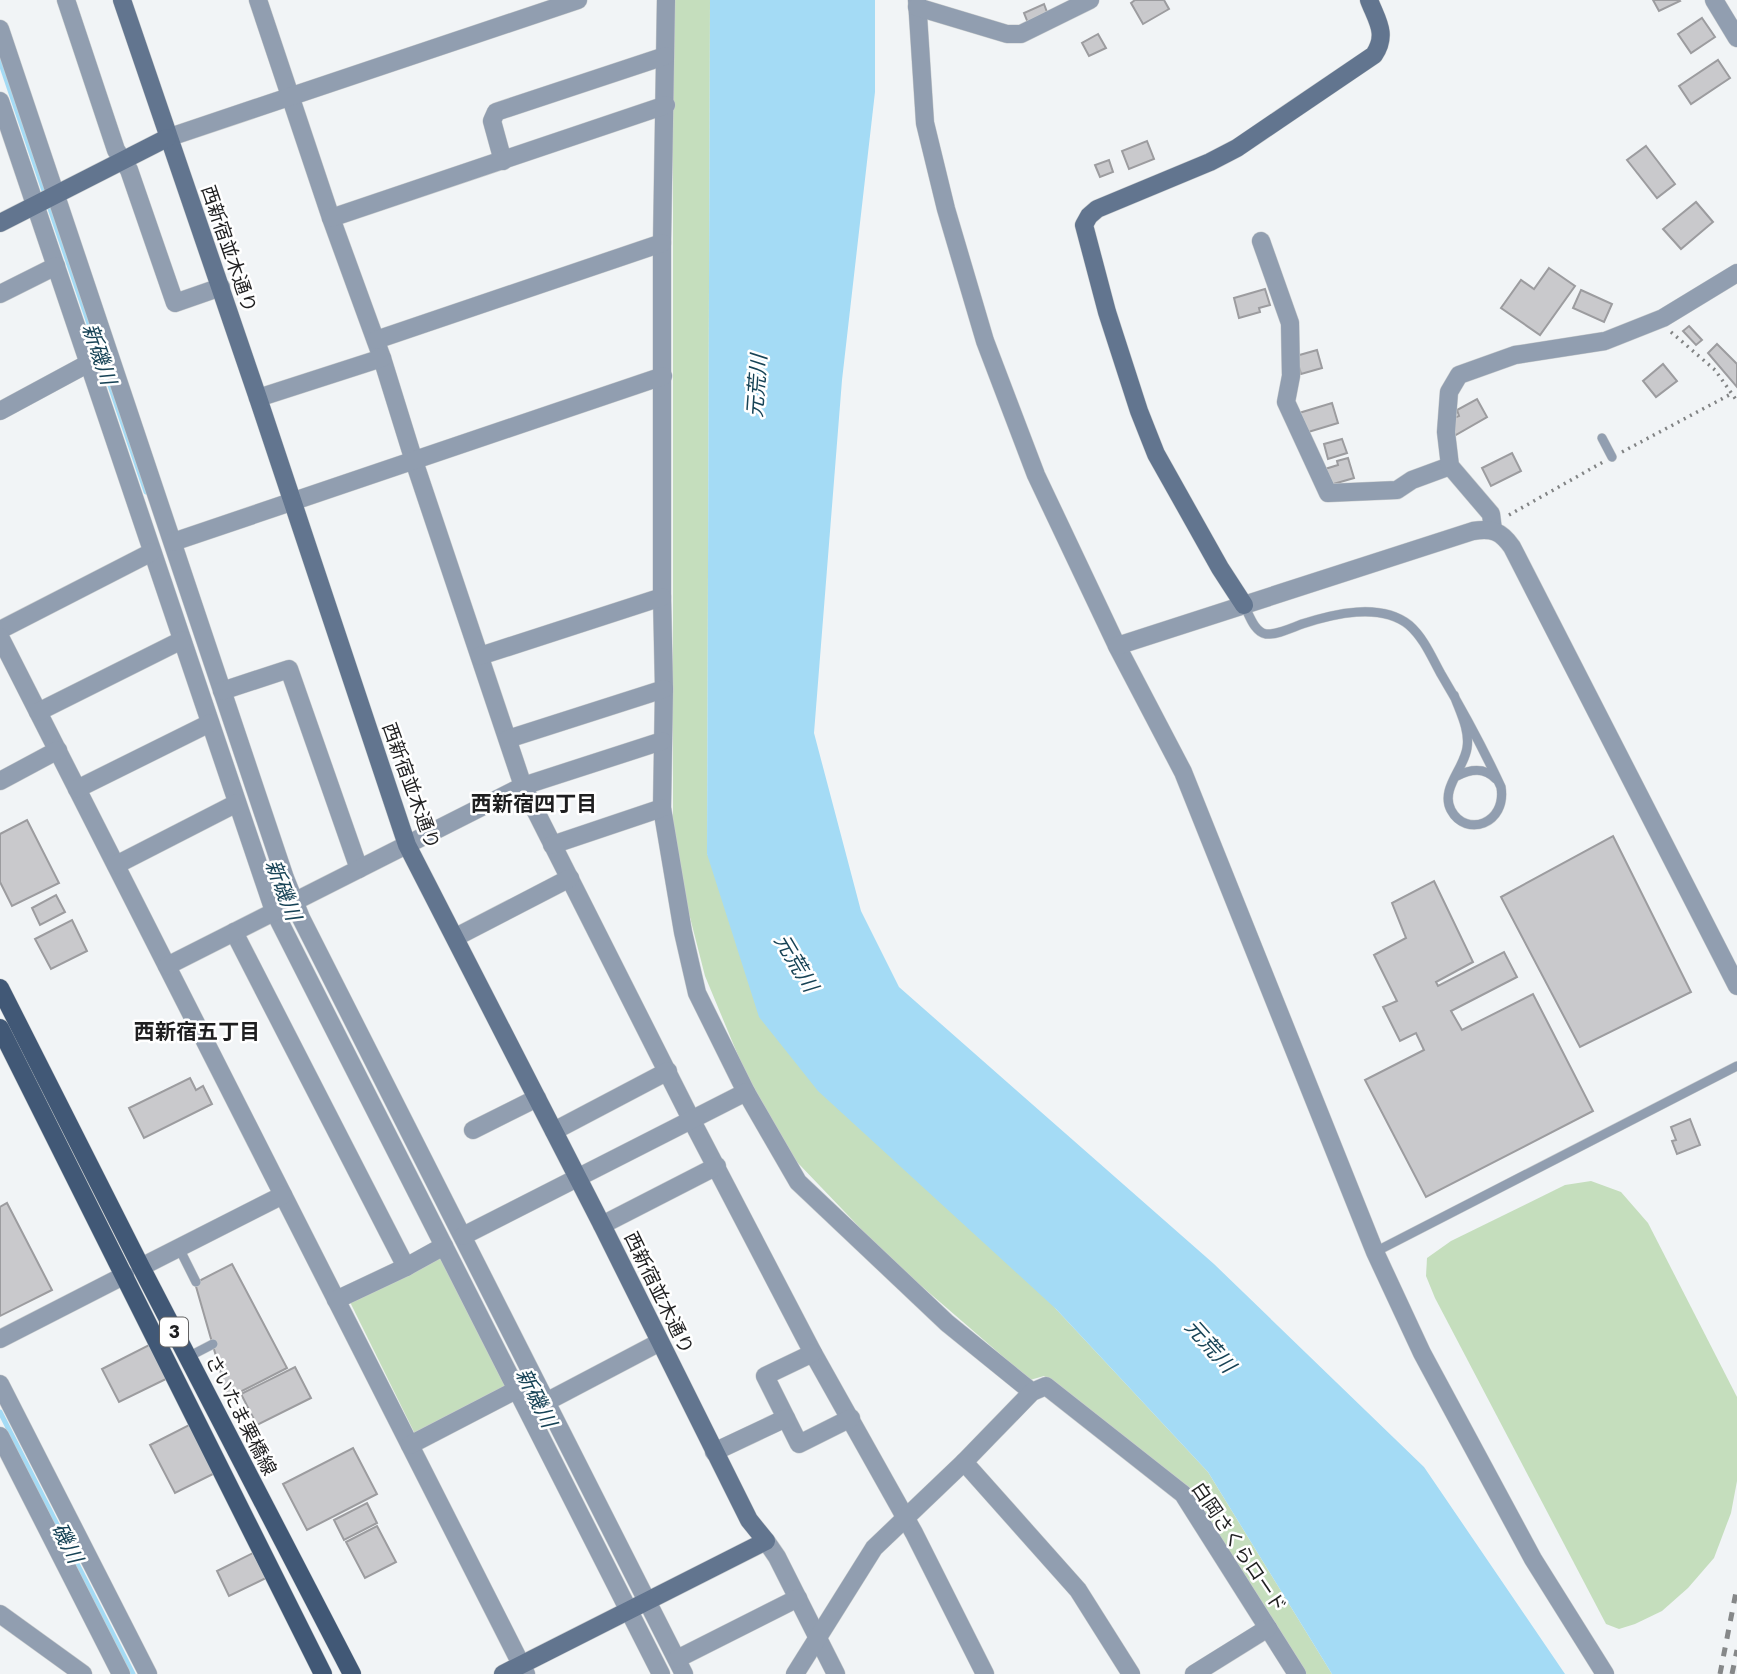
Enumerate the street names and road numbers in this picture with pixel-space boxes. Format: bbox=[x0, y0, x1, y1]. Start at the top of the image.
street label: 西新宿並木通り bbox=[195, 182, 263, 316]
street label: 西新宿並木通り bbox=[376, 719, 446, 853]
street label: 西新宿並木通り bbox=[618, 1227, 700, 1359]
road number: 3 bbox=[160, 1317, 188, 1346]
street label: さいたま栗橋線 bbox=[199, 1350, 283, 1480]
street label: 白岡さくらロード bbox=[1185, 1476, 1293, 1618]

